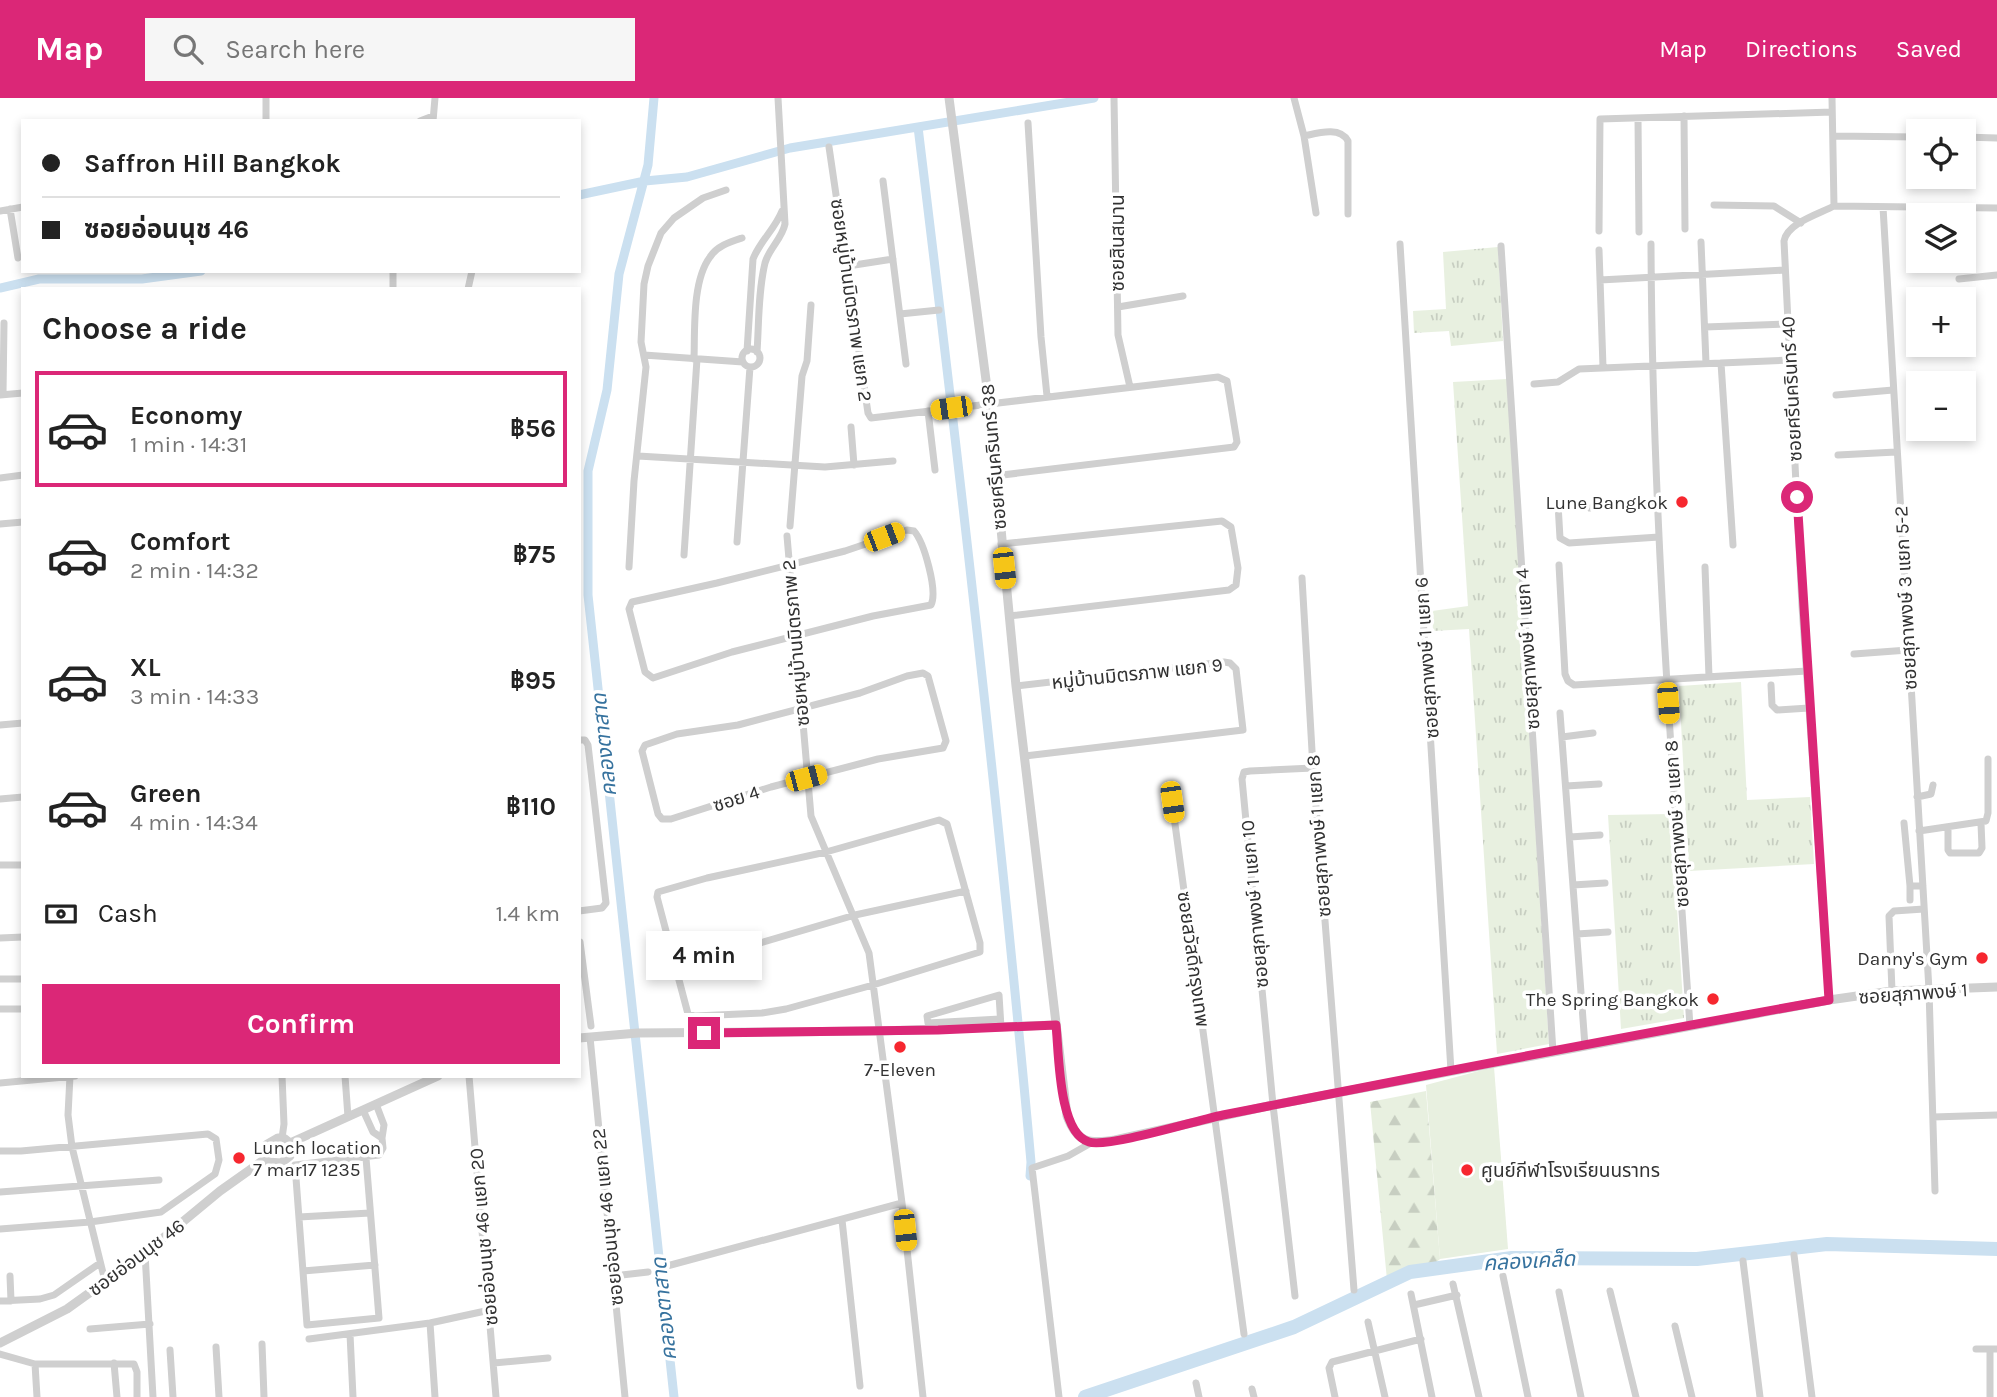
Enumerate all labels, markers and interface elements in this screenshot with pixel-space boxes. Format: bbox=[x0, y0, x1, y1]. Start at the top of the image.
search box bbox=[145, 18, 635, 81]
text: Map bbox=[35, 30, 103, 68]
icon: search bbox=[169, 30, 207, 68]
text: Search here bbox=[225, 34, 365, 65]
text: Map bbox=[1659, 35, 1707, 63]
text: Directions bbox=[1745, 35, 1858, 63]
text: Saved bbox=[1896, 35, 1962, 63]
map controls bbox=[1906, 119, 1976, 441]
button: locate bbox=[1906, 119, 1976, 189]
text: Saffron Hill Bangkok bbox=[84, 148, 341, 179]
street label: ซอยสินสมาน bbox=[1107, 194, 1129, 292]
street label: ซอยหมู่บ้านมิตรภาพ แยก 2 bbox=[825, 197, 877, 403]
button: layers bbox=[1906, 203, 1976, 273]
text: ซอยอ่อนนุช 46 bbox=[84, 214, 249, 245]
button: + bbox=[1906, 287, 1976, 357]
text: Choose a ride bbox=[42, 310, 247, 347]
street label: ซอยศรีนครินทร์ 40 bbox=[1777, 316, 1807, 462]
button: − bbox=[1906, 371, 1976, 441]
street label: ซอยศรีนครินทร์ 38 bbox=[977, 383, 1011, 531]
car bbox=[929, 395, 974, 421]
icon: car bbox=[46, 398, 109, 461]
text: Economy bbox=[130, 400, 242, 431]
text: ฿56 bbox=[510, 413, 556, 444]
text: 1 min · 14:31 bbox=[130, 431, 247, 458]
route start bbox=[1781, 481, 1813, 513]
place label: Lune Bangkok bbox=[1546, 492, 1668, 514]
marker: Lune Bangkok bbox=[1674, 494, 1690, 510]
street label: ซอยสุภาพงษ์ 3 แยก 5-2 bbox=[1890, 505, 1922, 691]
car bbox=[861, 520, 908, 554]
icon: car bbox=[46, 524, 109, 587]
text: Comfort bbox=[130, 526, 231, 557]
text: ฿75 bbox=[513, 539, 556, 570]
car bbox=[992, 546, 1017, 590]
text: 2 min · 14:32 bbox=[130, 557, 259, 584]
street label: ซอยหมู่บ้านมิตรภาพ 2 bbox=[777, 559, 815, 727]
street label: ซอยสุภาพงษ์ 1 แยก 4 bbox=[1511, 567, 1545, 730]
street label: ซอยสุภาพงษ์ 1 แยก 6 bbox=[1410, 576, 1444, 739]
icon: car bbox=[46, 650, 109, 713]
text: XL bbox=[130, 652, 161, 683]
street label: หมู่บ้านมิตรภาพ แยก 9 bbox=[1050, 653, 1224, 695]
text: ฿95 bbox=[510, 665, 556, 696]
car bbox=[1657, 681, 1680, 725]
text: 3 min · 14:33 bbox=[130, 683, 259, 710]
water label: คลองตาสาด bbox=[587, 691, 621, 798]
street label: ซอยสุภาพงษ์ 3 แยก 8 bbox=[1660, 740, 1694, 908]
street label: ซอยสุภาพงษ์ 1 แยก 8 bbox=[1302, 754, 1336, 918]
car bbox=[783, 762, 830, 794]
icon: car bbox=[46, 776, 109, 839]
text: Green bbox=[130, 778, 202, 809]
car bbox=[1159, 780, 1186, 824]
street label: ซอย 4 bbox=[710, 781, 763, 817]
text: ฿110 bbox=[506, 791, 556, 822]
text: 4 min · 14:34 bbox=[130, 809, 258, 836]
street label: ซอยสุภาพงษ์ 1 แยก 10 bbox=[1237, 819, 1273, 989]
street label: ซอยสวัสดีกรุงเทพ bbox=[1173, 890, 1213, 1028]
icon: cash bbox=[42, 895, 80, 933]
text: Cash bbox=[98, 898, 158, 929]
text: 1.4 km bbox=[496, 900, 560, 927]
callout: 4 min bbox=[646, 932, 762, 981]
text: 4 min bbox=[672, 942, 736, 969]
place label: Danny's Gym bbox=[1857, 948, 1968, 970]
marker: Danny's Gym bbox=[1974, 950, 1990, 966]
street label: ซอยสุภาพงษ์ 1 bbox=[1858, 979, 1968, 1009]
button: Confirm bbox=[42, 984, 560, 1064]
place label: The Spring Bangkok bbox=[1526, 989, 1699, 1011]
marker: The Spring Bangkok bbox=[1705, 991, 1721, 1007]
route end bbox=[688, 1017, 720, 1049]
marker: 7-Eleven bbox=[892, 1039, 908, 1055]
place label: 7-Eleven bbox=[864, 1059, 936, 1081]
street label: ซอยอ่อนนุช 46 แยก 22 bbox=[587, 1127, 628, 1307]
place label: Lunch location 7 mar17 1235 bbox=[253, 1137, 381, 1181]
street label: ซอยอ่อนนุช 46 แยก 20 bbox=[464, 1147, 503, 1327]
marker: Lunch location 7 mar17 1235 bbox=[231, 1150, 247, 1166]
place label: ศูนย์กีฬาโรงเรียนนราทร bbox=[1481, 1160, 1660, 1183]
marker: ศูนย์กีฬาโรงเรียนนราทร bbox=[1459, 1162, 1475, 1178]
car bbox=[893, 1208, 918, 1252]
street label: ซอยอ่อนนุช 46 bbox=[84, 1214, 189, 1301]
water label: คลองเคล็ด bbox=[1482, 1247, 1577, 1275]
water label: คลองตาสาด bbox=[647, 1255, 681, 1362]

